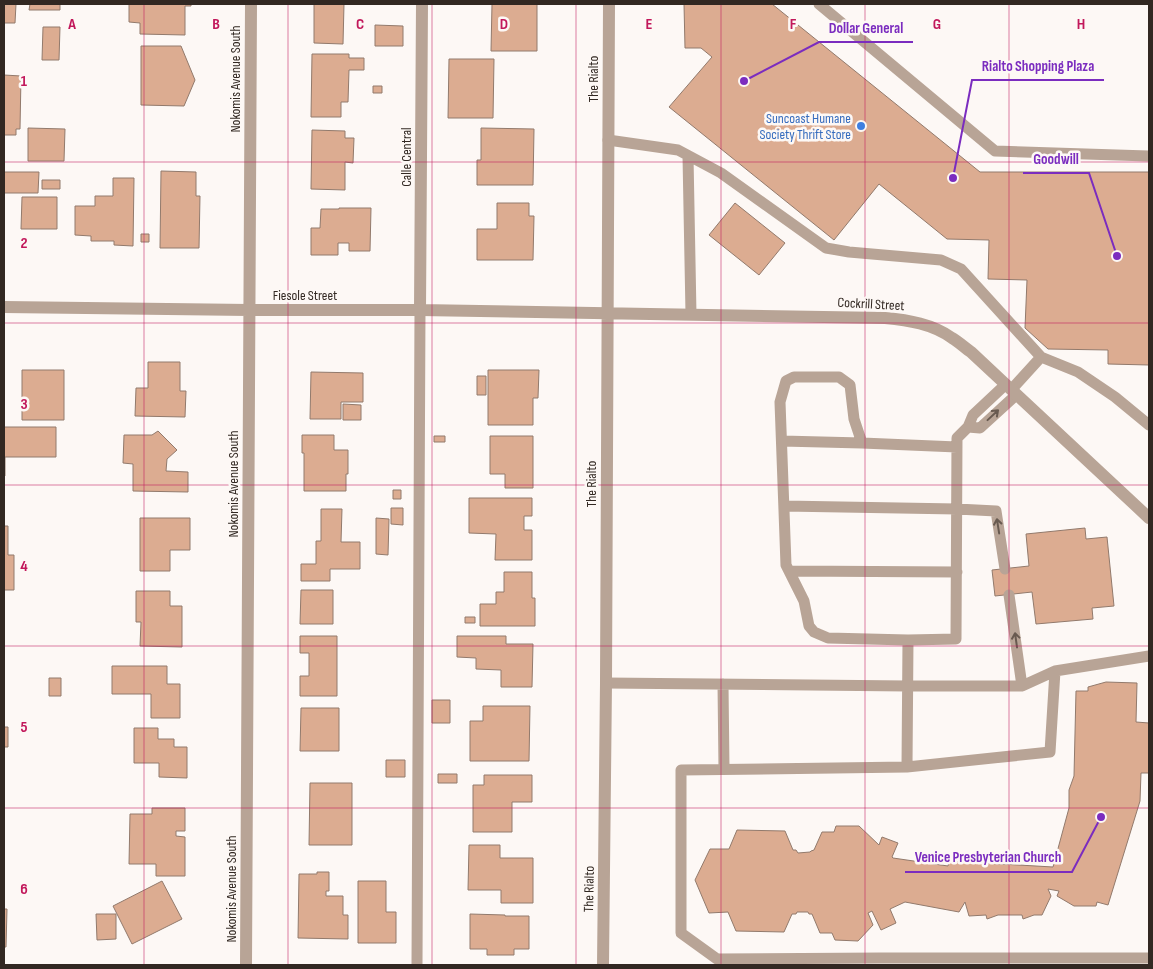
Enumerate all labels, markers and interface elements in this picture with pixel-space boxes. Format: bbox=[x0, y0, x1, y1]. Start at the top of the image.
callout: Dollar General bbox=[819, 12, 913, 42]
text: A bbox=[67, 15, 76, 34]
text: B bbox=[212, 15, 220, 34]
text: C bbox=[356, 15, 364, 34]
text: D bbox=[500, 15, 508, 34]
text: E bbox=[646, 15, 653, 34]
text: F bbox=[790, 15, 797, 34]
text: G bbox=[933, 15, 941, 34]
text: H bbox=[1077, 15, 1085, 34]
text: Dollar General bbox=[829, 19, 903, 38]
street label: Nokomis Avenue South bbox=[227, 25, 244, 133]
callout: Rialto Shopping Plaza bbox=[972, 50, 1104, 80]
street label: The Rialto bbox=[585, 56, 602, 102]
text: Rialto Shopping Plaza bbox=[982, 57, 1094, 76]
text: 1 bbox=[21, 72, 28, 91]
place label: Suncoast Humane Society Thrift Store bbox=[759, 110, 851, 143]
marker: Suncoast Humane Society Thrift Store bbox=[855, 120, 867, 132]
street label: Calle Central bbox=[398, 127, 415, 187]
callout: Goodwill bbox=[1023, 143, 1089, 173]
text: Goodwill bbox=[1033, 150, 1079, 169]
text: 2 bbox=[20, 234, 28, 253]
street label: Fiesole Street bbox=[273, 287, 337, 304]
street label: Cockrill Street bbox=[837, 294, 905, 314]
text: 3 bbox=[20, 395, 28, 414]
one-way arrow bbox=[987, 409, 1000, 421]
street label: Nokomis Avenue South bbox=[225, 430, 242, 538]
street label: The Rialto bbox=[583, 461, 600, 507]
one-way arrow bbox=[993, 519, 1003, 535]
text: 4 bbox=[20, 557, 28, 576]
one-way arrow bbox=[1010, 633, 1020, 649]
text: 5 bbox=[20, 718, 28, 737]
street label: Nokomis Avenue South bbox=[223, 835, 240, 943]
callout: Venice Presbyterian Church bbox=[905, 842, 1072, 872]
text: Venice Presbyterian Church bbox=[915, 848, 1061, 867]
street label: The Rialto bbox=[580, 865, 598, 912]
text: 6 bbox=[20, 880, 28, 899]

